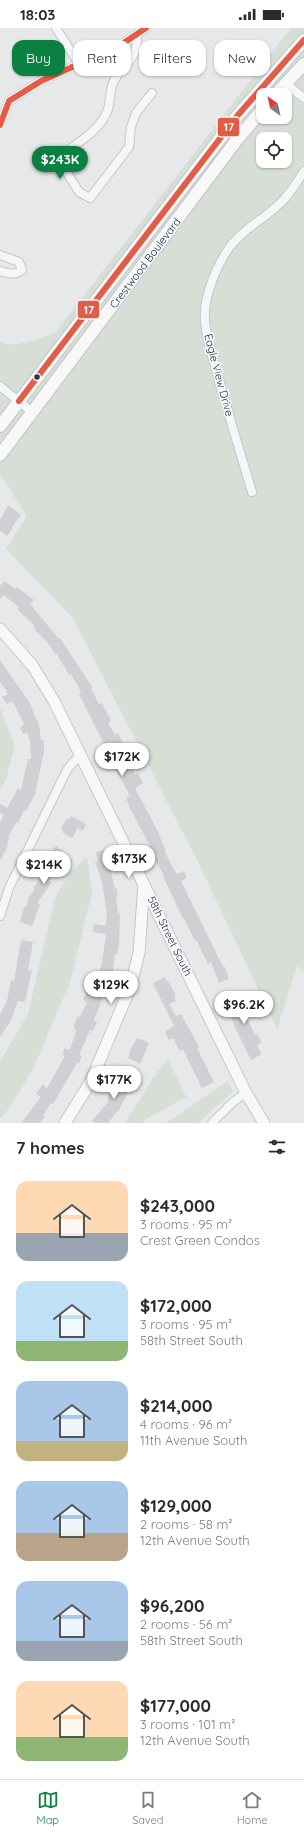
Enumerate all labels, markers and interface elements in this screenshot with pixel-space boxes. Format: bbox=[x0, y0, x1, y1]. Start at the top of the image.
text: 18:03 bbox=[20, 5, 55, 24]
chip: Buy bbox=[12, 40, 65, 76]
chip: Rent bbox=[73, 40, 131, 76]
chip: Filters bbox=[139, 40, 206, 76]
chip: New bbox=[214, 40, 270, 76]
north arrow bbox=[256, 88, 292, 124]
map controls bbox=[256, 88, 292, 168]
line badge: 17 bbox=[217, 117, 240, 137]
text: 17 bbox=[224, 120, 234, 134]
button: locate bbox=[256, 132, 292, 168]
pin: $243K bbox=[32, 146, 88, 180]
text: $243K bbox=[41, 151, 79, 167]
street label: Crestwood Boulevard bbox=[106, 215, 184, 311]
line badge: 17 bbox=[77, 300, 100, 319]
text: 17 bbox=[84, 303, 94, 317]
street label: Eagle View Drive bbox=[201, 332, 237, 418]
unlabelled marker bbox=[32, 372, 42, 382]
pin: $172K bbox=[94, 743, 150, 777]
text: $172K bbox=[104, 748, 140, 764]
pin: $173K bbox=[101, 845, 157, 879]
text: $173K bbox=[111, 850, 147, 866]
pin: $214K bbox=[16, 851, 72, 885]
text: $214K bbox=[26, 856, 62, 872]
street label: 58th Street South bbox=[145, 894, 195, 978]
pin: $129K bbox=[83, 971, 139, 1005]
text: $129K bbox=[93, 976, 129, 992]
pin: $96.2K bbox=[211, 991, 277, 1025]
text: $96.2K bbox=[223, 996, 265, 1012]
pin: $177K bbox=[86, 1066, 142, 1100]
text: $177K bbox=[96, 1071, 132, 1087]
icon: filters bbox=[266, 1136, 288, 1158]
text: 7 homes bbox=[16, 1137, 85, 1158]
text: $243,000 bbox=[140, 1195, 215, 1216]
icon: home bbox=[48, 1197, 96, 1245]
text: 3 rooms · 95 m² bbox=[140, 1216, 232, 1232]
text: Crest Green Condos bbox=[140, 1232, 260, 1248]
text: $172,000 bbox=[140, 1295, 212, 1316]
icon: home bbox=[48, 1297, 96, 1345]
text: 3 rooms · 95 m² bbox=[140, 1316, 232, 1332]
text: 58th Street South bbox=[140, 1332, 243, 1348]
text: $214,000 bbox=[140, 1395, 212, 1416]
icon: home bbox=[48, 1397, 96, 1445]
text: 4 rooms · 96 m² bbox=[140, 1416, 232, 1432]
text: 11th Avenue South bbox=[140, 1432, 247, 1448]
text: $129,000 bbox=[140, 1495, 212, 1516]
icon: home bbox=[48, 1497, 96, 1545]
text: 2 rooms · 58 m² bbox=[140, 1516, 232, 1532]
text: 12th Avenue South bbox=[140, 1532, 250, 1548]
text: $96,200 bbox=[140, 1595, 204, 1616]
icon: home bbox=[48, 1597, 96, 1645]
text: 2 rooms · 56 m² bbox=[140, 1616, 232, 1632]
text: 58th Street South bbox=[140, 1632, 243, 1648]
text: $177,000 bbox=[140, 1695, 211, 1716]
icon: home bbox=[48, 1697, 96, 1745]
text: 3 rooms · 101 m² bbox=[140, 1716, 235, 1732]
text: 12th Avenue South bbox=[140, 1732, 250, 1748]
tab: Map bbox=[37, 1789, 59, 1827]
tab: Saved bbox=[132, 1789, 164, 1827]
tab: Home bbox=[237, 1789, 267, 1827]

